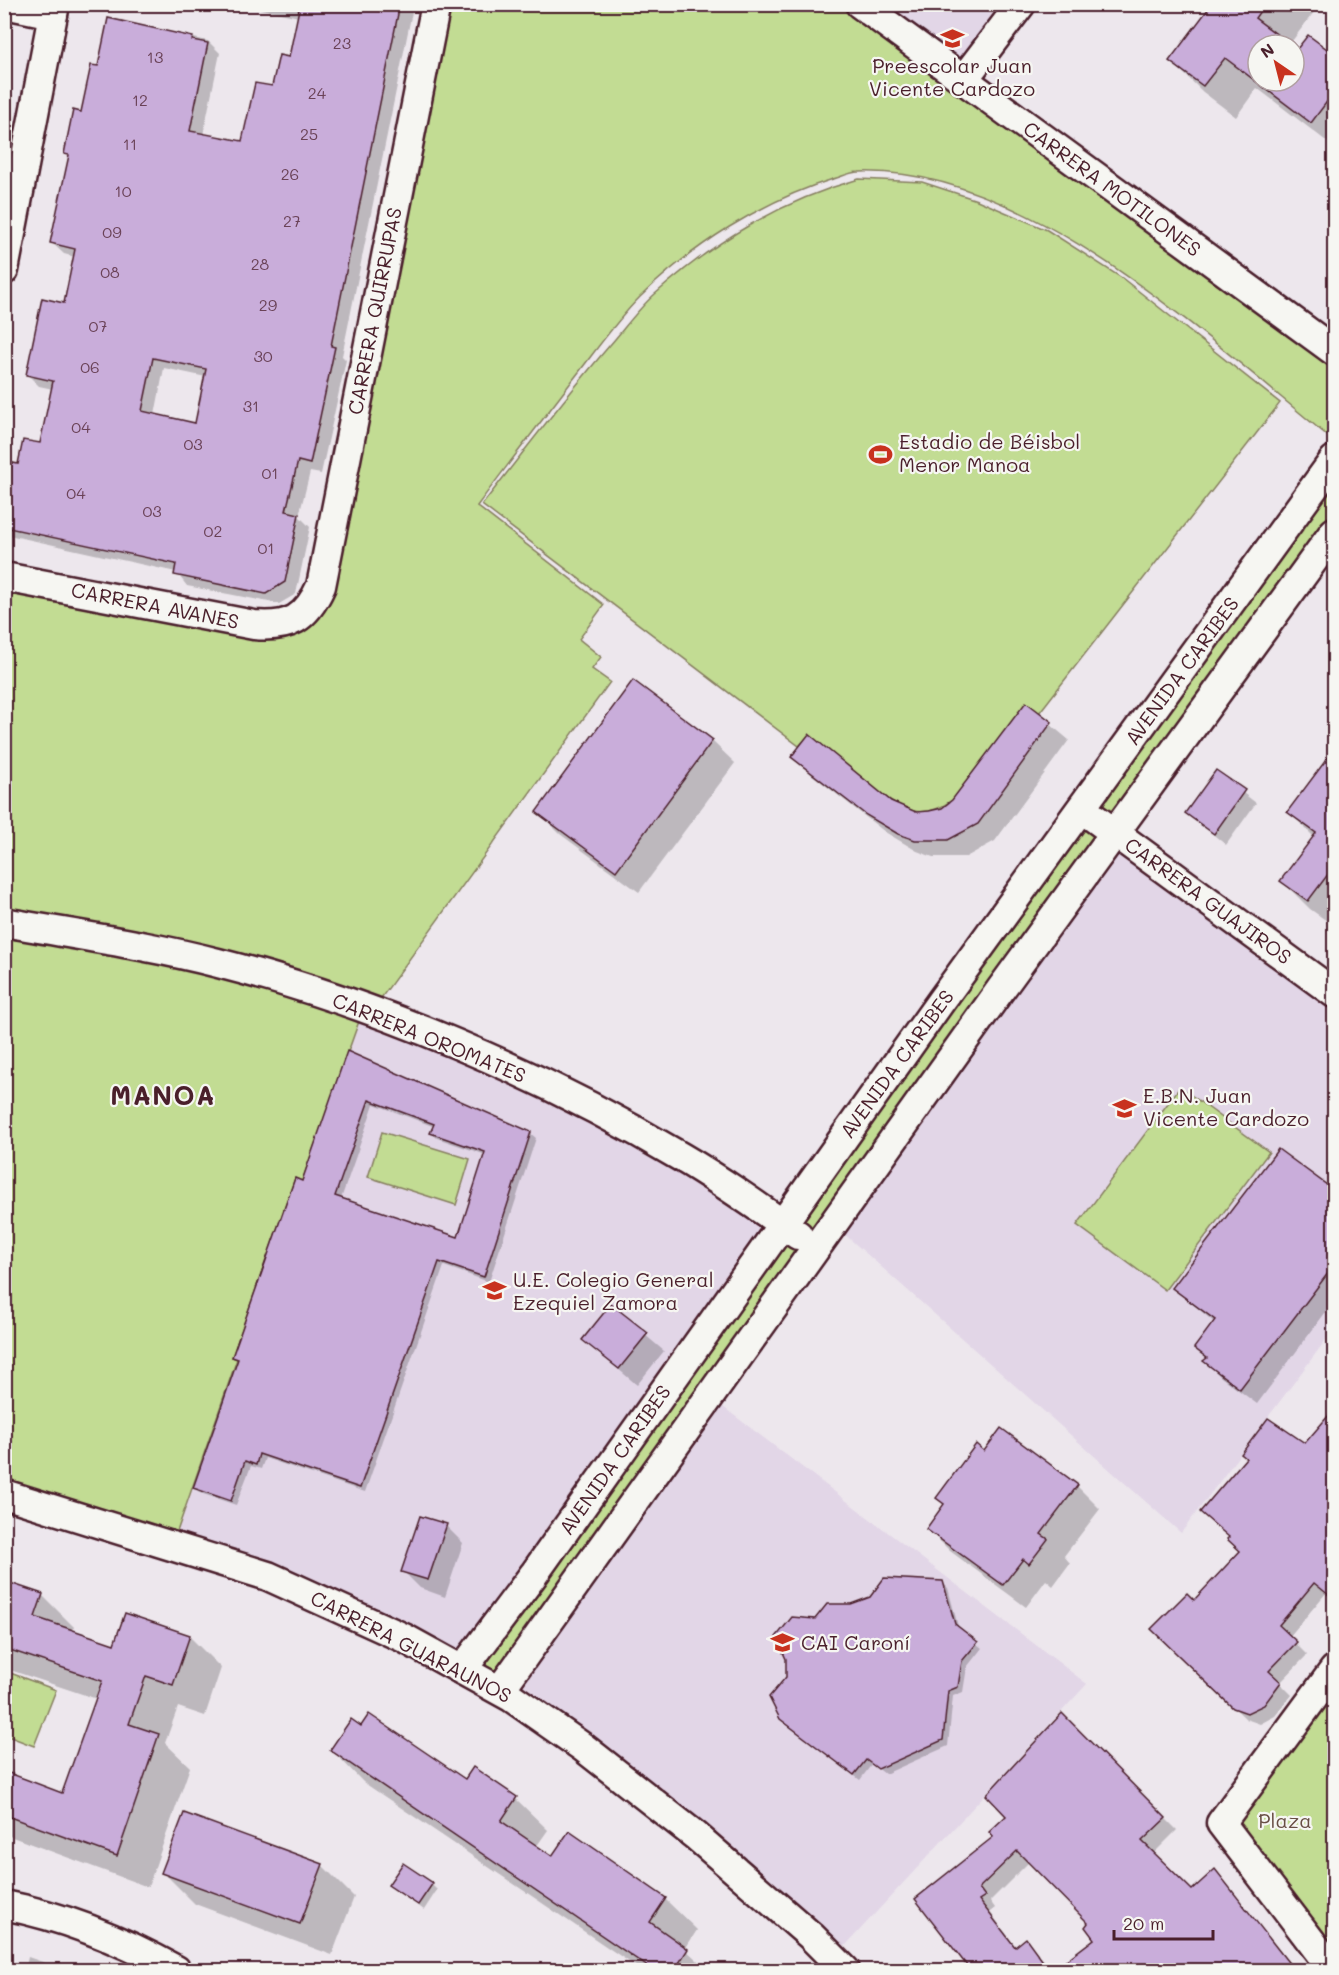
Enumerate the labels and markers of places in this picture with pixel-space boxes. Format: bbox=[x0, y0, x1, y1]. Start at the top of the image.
school or university icon: Preescolar Juan Vicente Cardozo bbox=[939, 26, 965, 52]
place label: Preescolar Juan Vicente Cardozo bbox=[869, 52, 1035, 101]
place label: Estadio de Béisbol Menor Manoa bbox=[899, 428, 1080, 477]
sports icon: Estadio de Béisbol Menor Manoa bbox=[868, 441, 894, 467]
place label: E.B.N. Juan Vicente Cardozo bbox=[1143, 1082, 1309, 1131]
school or university icon: E.B.N. Juan Vicente Cardozo bbox=[1112, 1095, 1138, 1121]
place label: U.E. Colegio General Ezequiel Zamora bbox=[513, 1266, 714, 1315]
school or university icon: U.E. Colegio General Ezequiel Zamora bbox=[482, 1278, 508, 1304]
place label: CAI Caroní bbox=[801, 1629, 910, 1655]
school or university icon: CAI Caroní bbox=[770, 1630, 796, 1656]

